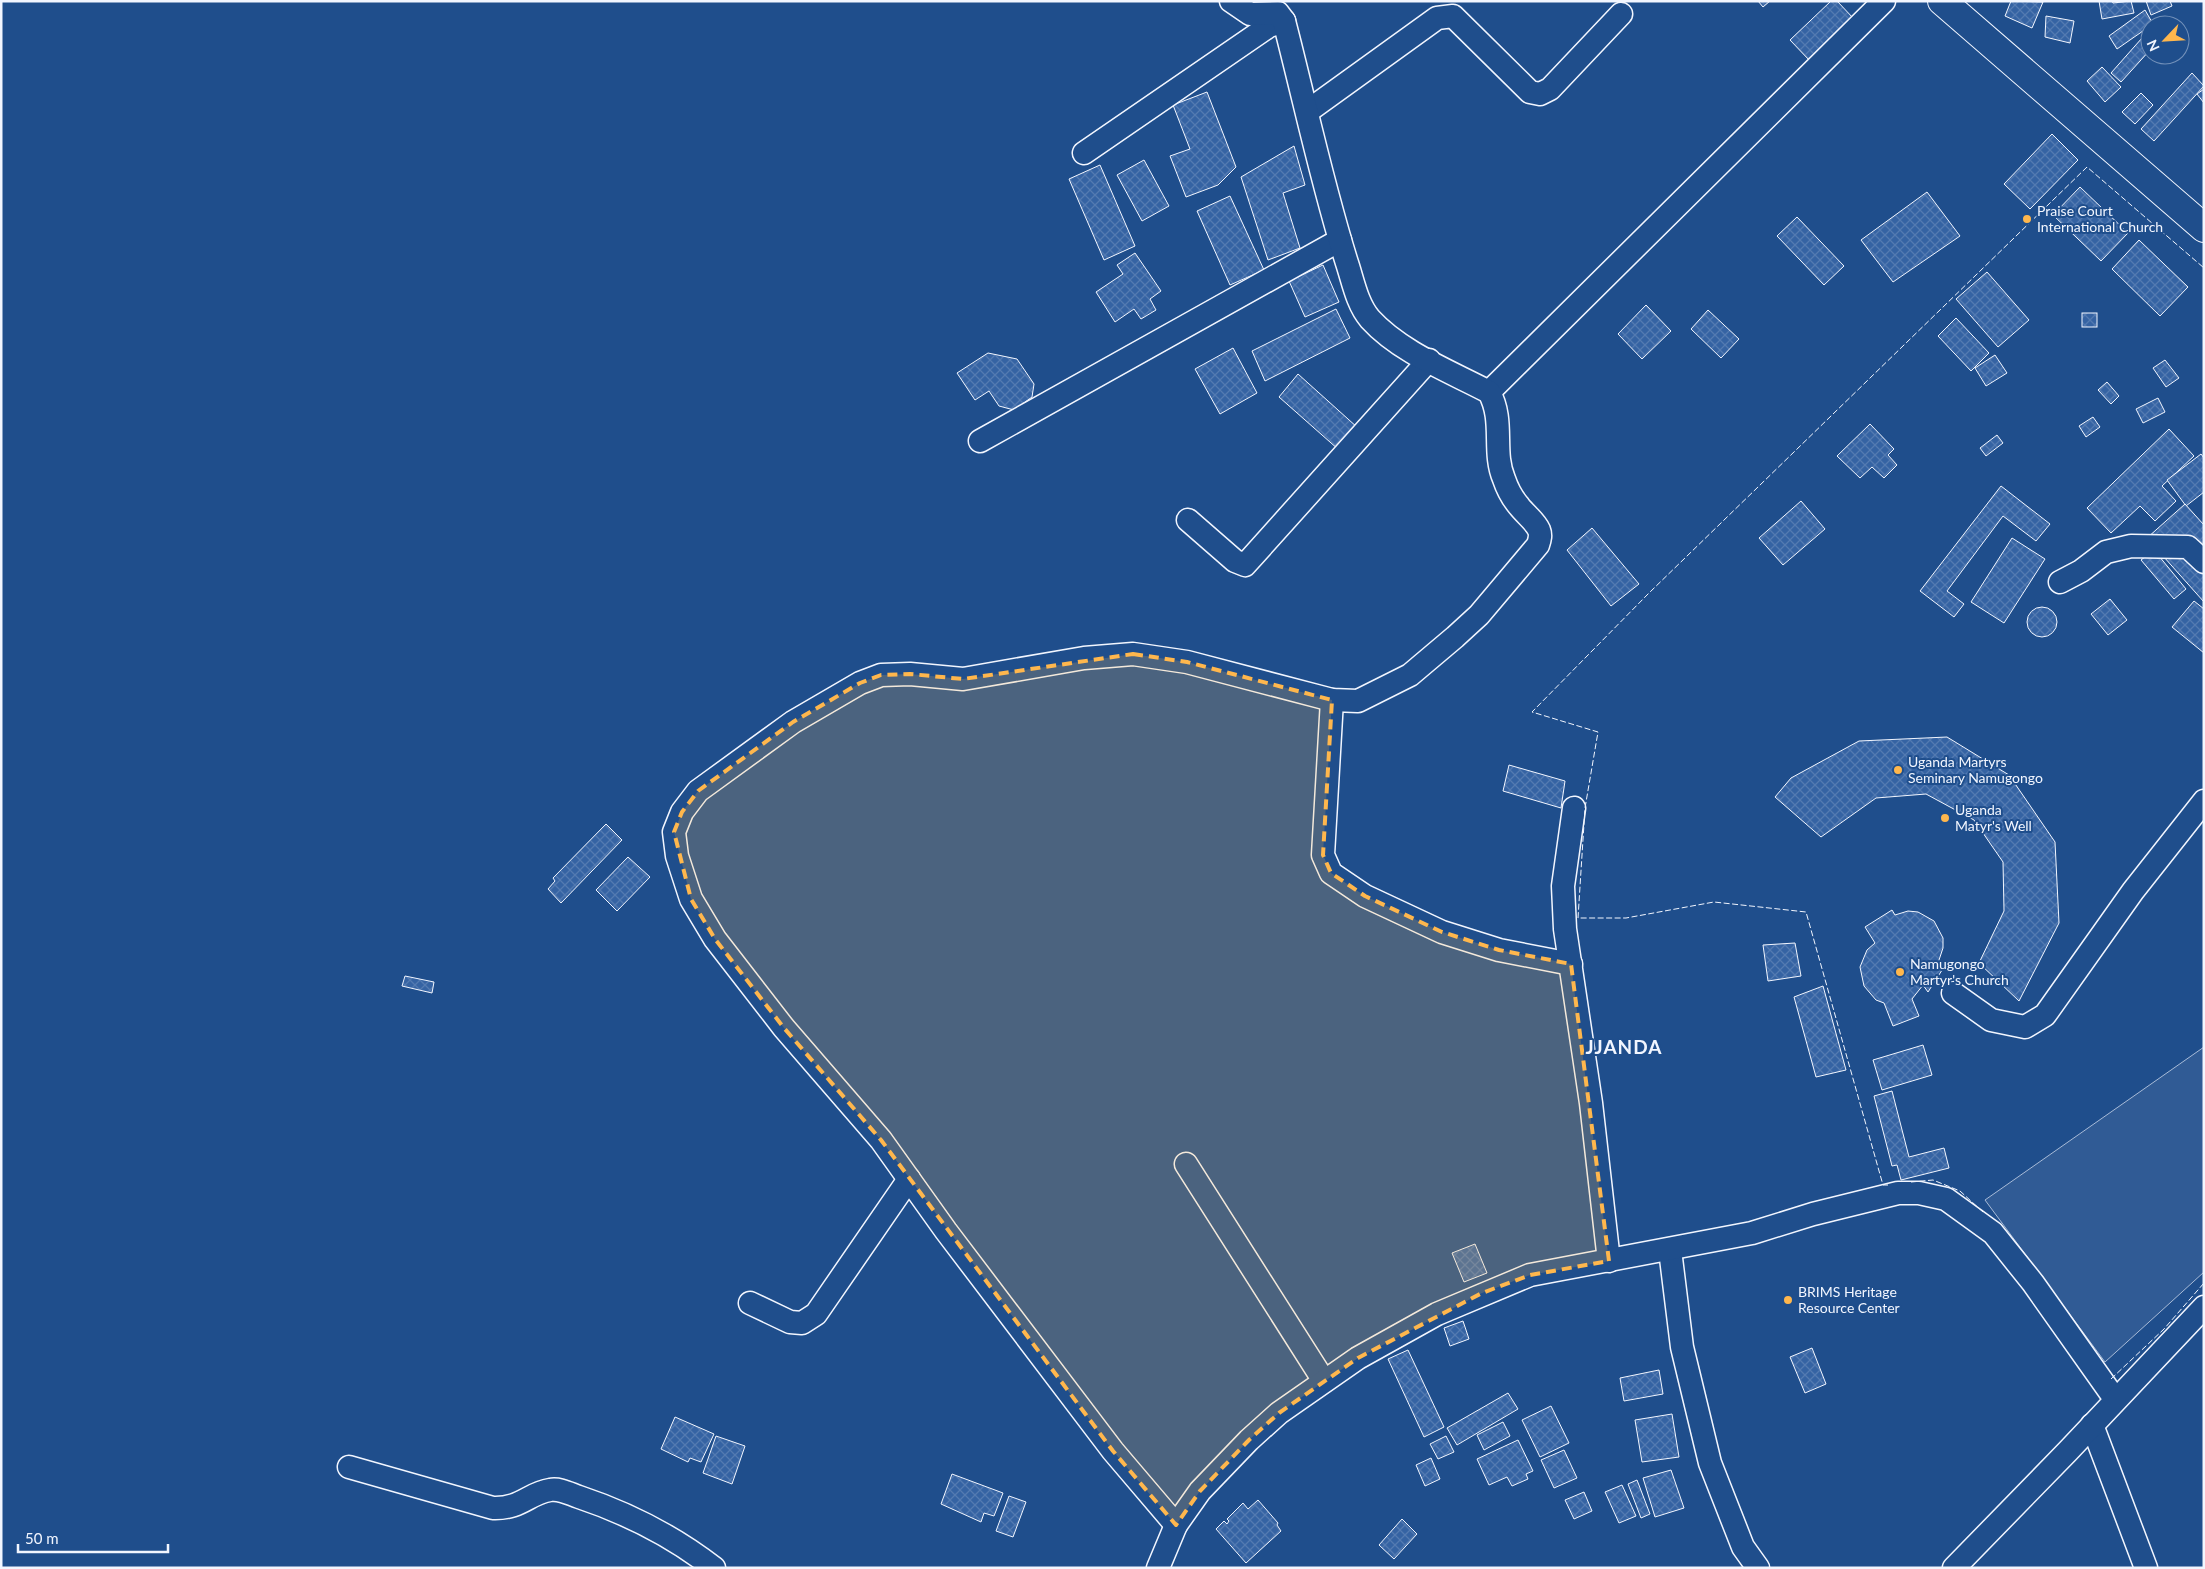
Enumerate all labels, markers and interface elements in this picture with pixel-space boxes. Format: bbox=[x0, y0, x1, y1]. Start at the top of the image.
north arrow bbox=[2140, 15, 2190, 65]
text: N bbox=[2143, 37, 2163, 54]
place label: Praise Court International Church bbox=[2037, 202, 2163, 235]
marker: Praise Court International Church bbox=[2021, 213, 2033, 225]
place label: Uganda Martyrs Seminary Namugongo bbox=[1908, 753, 2043, 786]
marker: Uganda Martyrs Seminary Namugongo bbox=[1892, 764, 1904, 776]
place label: Uganda Matyr's Well bbox=[1955, 801, 2032, 834]
marker: Uganda Matyr's Well bbox=[1939, 812, 1951, 824]
place label: Namugongo Martyr's Church bbox=[1910, 955, 2009, 988]
marker: Namugongo Martyr's Church bbox=[1894, 966, 1906, 978]
district label: JJANDA bbox=[1586, 1035, 1662, 1058]
place label: BRIMS Heritage Resource Center bbox=[1798, 1283, 1900, 1316]
marker: BRIMS Heritage Resource Center bbox=[1782, 1294, 1794, 1306]
scale bar bbox=[18, 1522, 168, 1554]
text: 50 m bbox=[25, 1529, 59, 1547]

